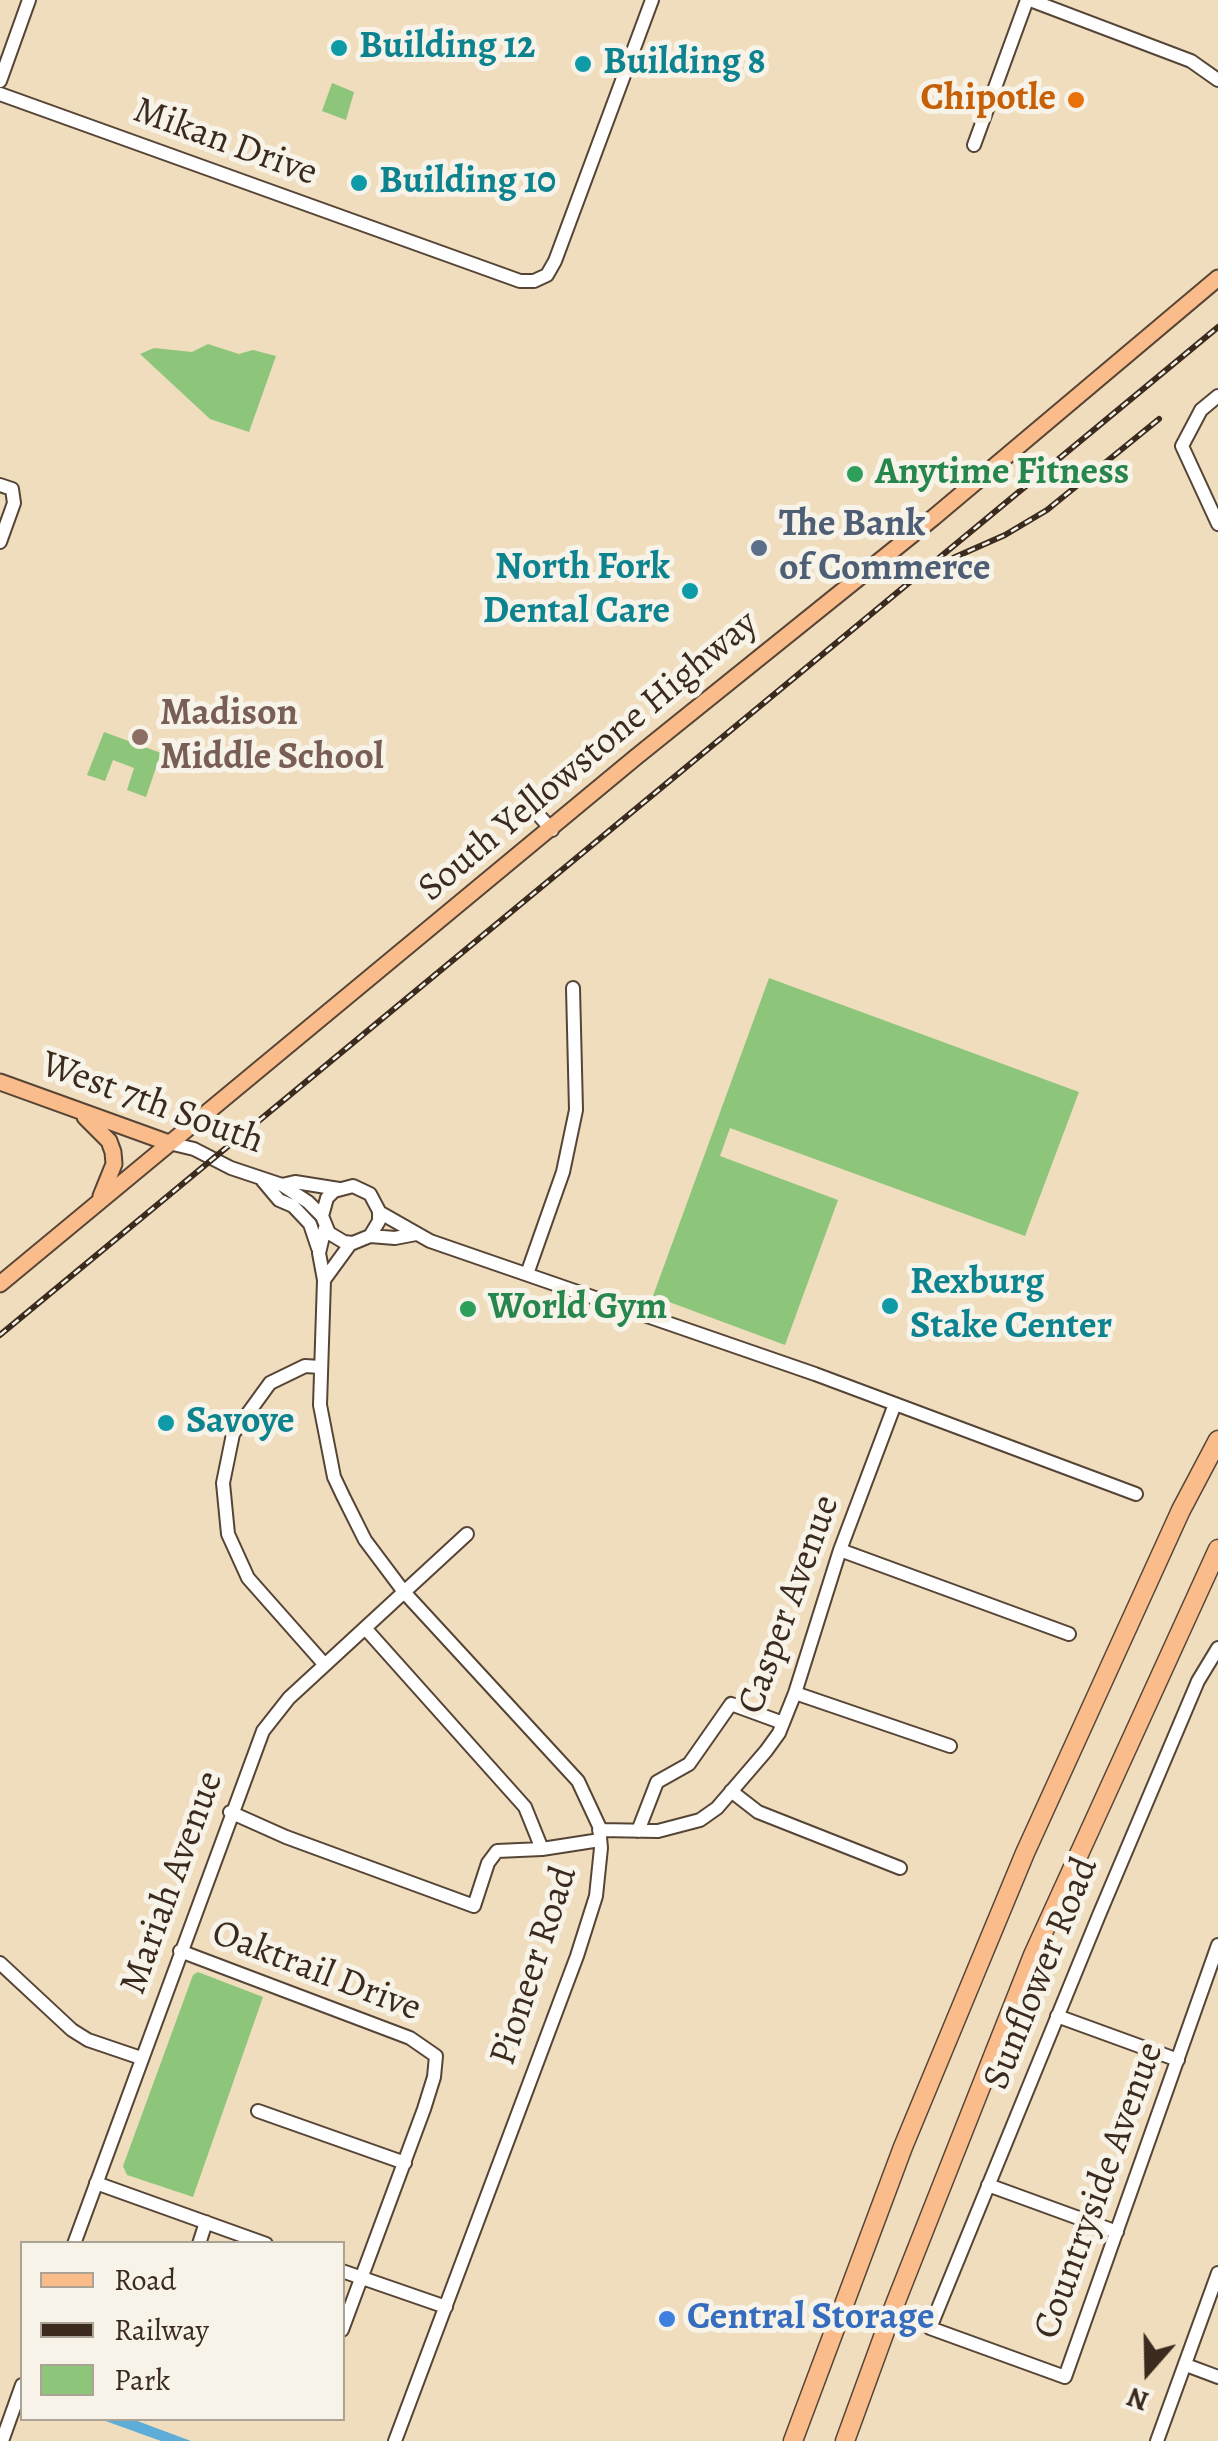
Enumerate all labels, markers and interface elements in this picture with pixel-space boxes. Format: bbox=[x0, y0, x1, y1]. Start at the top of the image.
place label: Building 12 bbox=[359, 25, 535, 71]
marker: Building 12 bbox=[328, 37, 350, 59]
place label: Building 8 bbox=[603, 41, 766, 87]
marker: Building 8 bbox=[572, 53, 594, 75]
place label: Chipotle bbox=[921, 77, 1056, 123]
street label: Mikan Drive bbox=[127, 89, 323, 197]
marker: Chipotle bbox=[1065, 89, 1087, 111]
place label: Building 10 bbox=[379, 160, 556, 206]
marker: Building 10 bbox=[348, 172, 370, 194]
place label: Anytime Fitness bbox=[875, 451, 1129, 497]
marker: Anytime Fitness bbox=[844, 463, 866, 485]
place label: The Bank of Commerce bbox=[779, 503, 990, 592]
marker: The Bank of Commerce bbox=[748, 537, 770, 559]
place label: North Fork Dental Care bbox=[483, 546, 670, 636]
marker: North Fork Dental Care bbox=[679, 580, 701, 602]
street label: South Yellowstone Highway bbox=[410, 602, 768, 912]
place label: Madison Middle School bbox=[160, 692, 384, 782]
marker: Madison Middle School bbox=[129, 726, 151, 748]
street label: West 7th South bbox=[35, 1043, 269, 1165]
place label: Rexburg Stake Center bbox=[910, 1261, 1112, 1350]
place label: World Gym bbox=[488, 1286, 667, 1332]
marker: Rexburg Stake Center bbox=[879, 1295, 901, 1317]
marker: World Gym bbox=[457, 1298, 479, 1320]
place label: Savoye bbox=[186, 1400, 295, 1446]
marker: Savoye bbox=[155, 1412, 177, 1434]
street label: Casper Avenue bbox=[729, 1490, 851, 1720]
street label: Mariah Avenue bbox=[112, 1766, 234, 2000]
street label: Sunflower Road bbox=[975, 1851, 1109, 2097]
street label: Pioneer Road bbox=[481, 1861, 589, 2071]
street label: Oaktrail Drive bbox=[205, 1911, 427, 2033]
street label: Countryside Avenue bbox=[1025, 2037, 1175, 2345]
legend bbox=[20, 2241, 345, 2421]
text: Road bbox=[114, 2260, 176, 2300]
place label: Central Storage bbox=[687, 2296, 935, 2342]
marker: Central Storage bbox=[656, 2308, 678, 2330]
text: Railway bbox=[114, 2310, 209, 2350]
north arrow bbox=[1098, 2321, 1198, 2421]
text: Park bbox=[114, 2360, 170, 2400]
text: N bbox=[1122, 2378, 1154, 2421]

